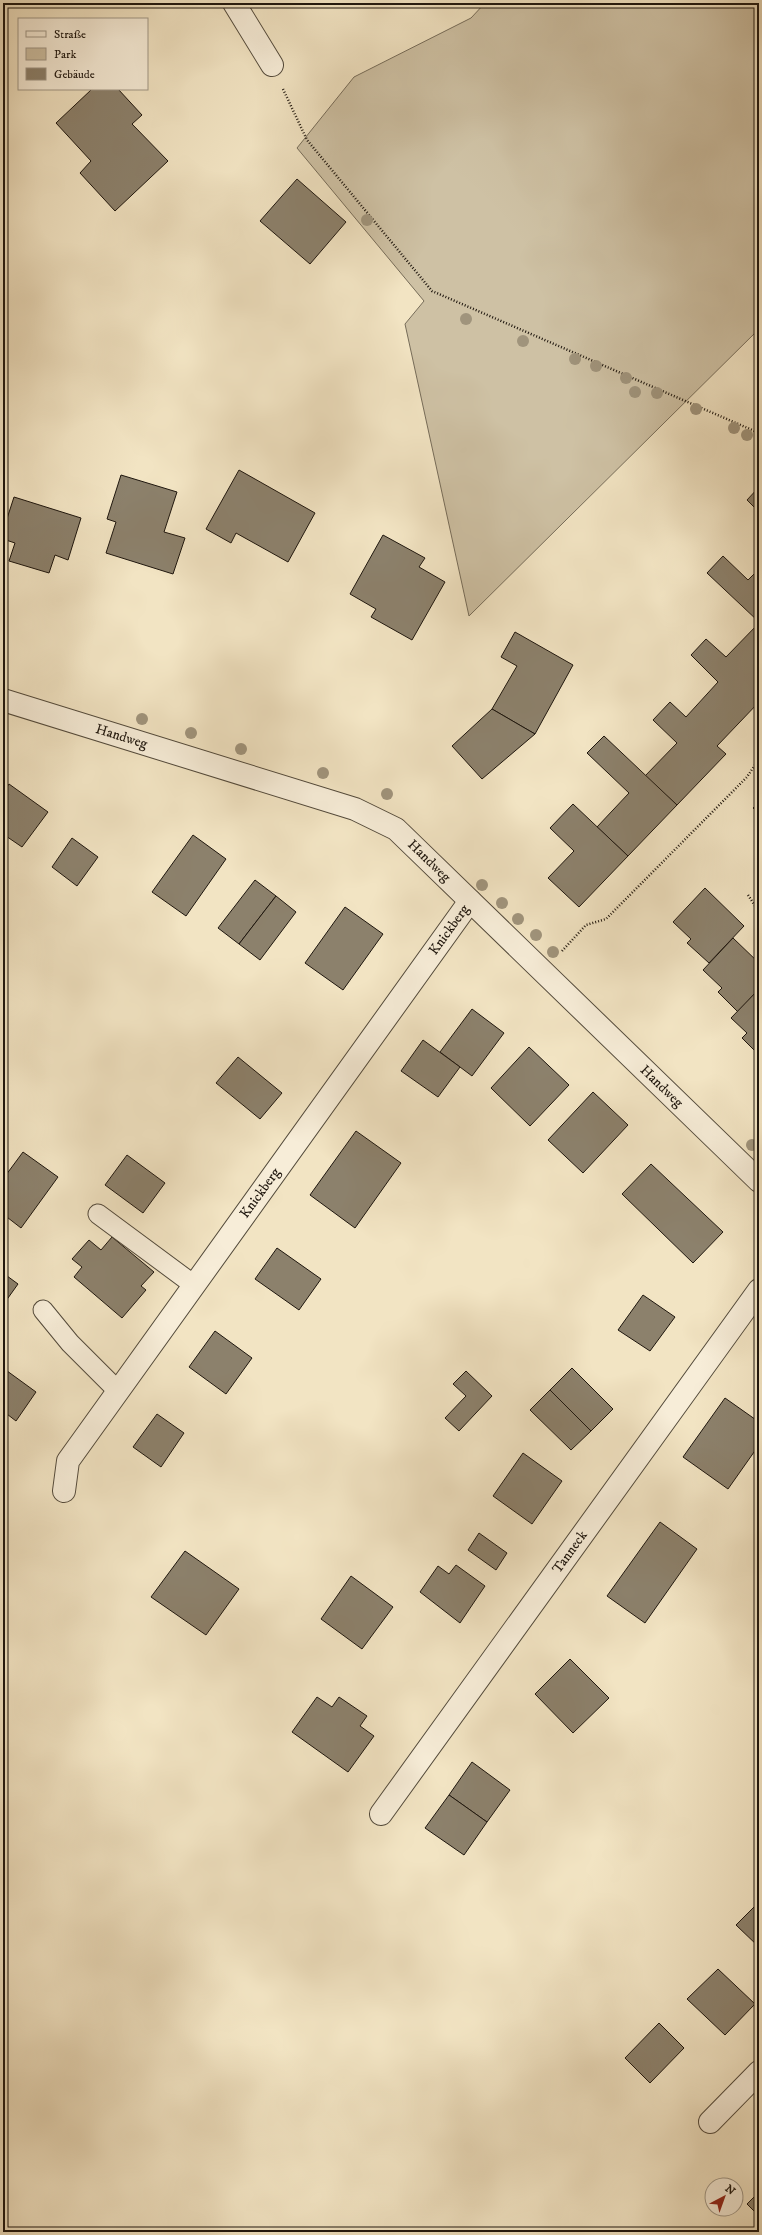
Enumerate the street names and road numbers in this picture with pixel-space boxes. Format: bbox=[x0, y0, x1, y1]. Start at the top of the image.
street label: Handweg bbox=[93, 720, 150, 753]
street label: Handweg bbox=[403, 836, 455, 886]
street label: Knickberg bbox=[425, 901, 474, 959]
street label: Handweg bbox=[636, 1061, 687, 1112]
street label: Knickberg bbox=[236, 1164, 285, 1222]
street label: Tanneck bbox=[548, 1527, 592, 1577]

